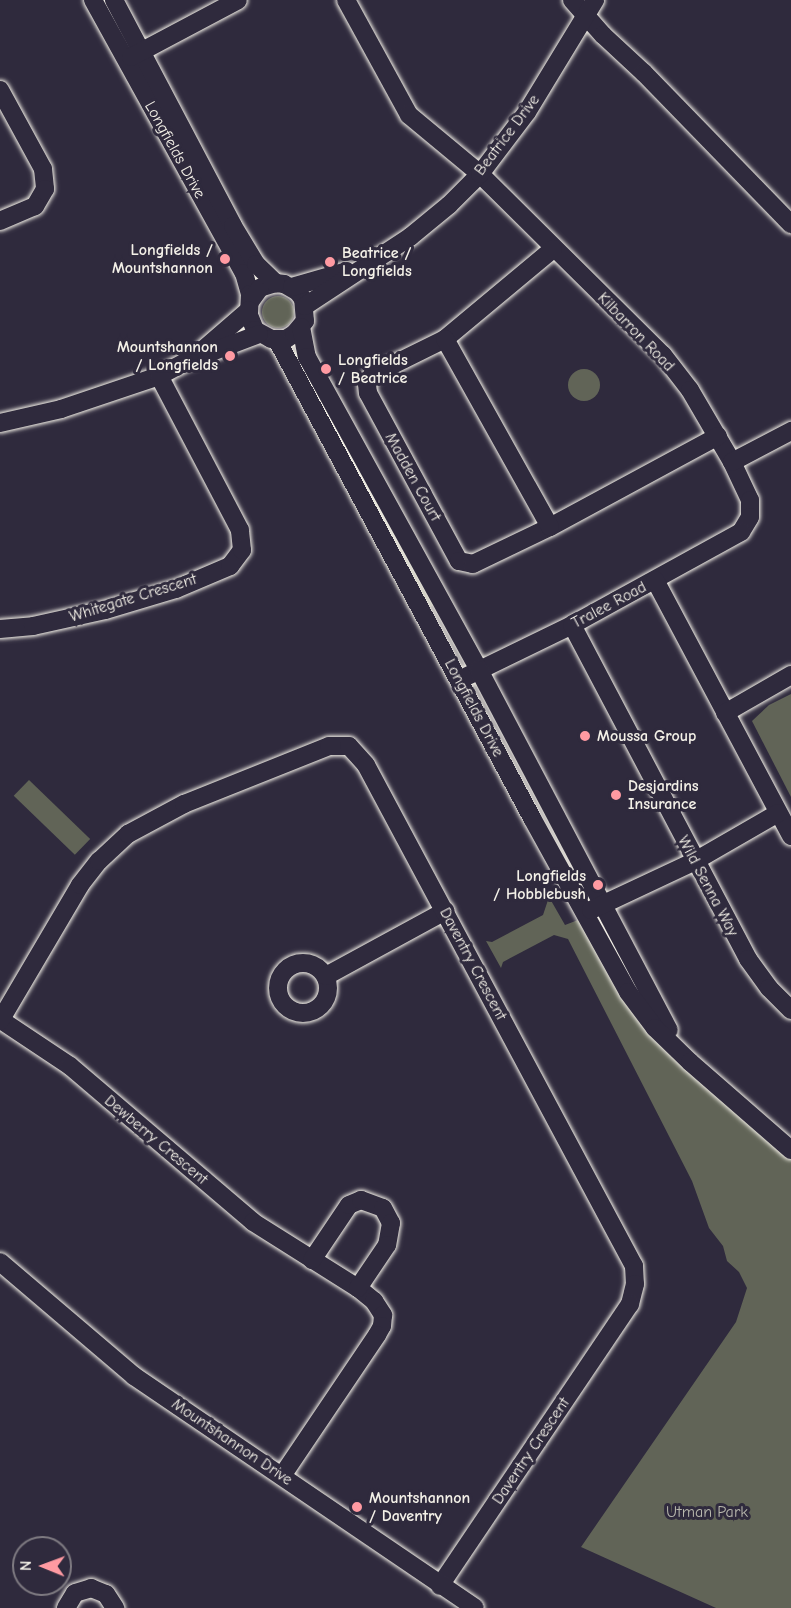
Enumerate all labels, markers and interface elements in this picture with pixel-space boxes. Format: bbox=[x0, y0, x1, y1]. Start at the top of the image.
street label: Beatrice Drive bbox=[470, 91, 544, 179]
street label: Longfields Drive bbox=[140, 98, 210, 202]
place label: Longfields / Mountshannon bbox=[112, 240, 213, 278]
place label: Beatrice / Longfields bbox=[342, 243, 412, 281]
marker: Longfields / Mountshannon bbox=[218, 252, 232, 266]
marker: Beatrice / Longfields bbox=[323, 255, 337, 269]
street label: Kilbarron Road bbox=[593, 288, 679, 376]
place label: Mountshannon / Longfields bbox=[117, 337, 218, 375]
marker: Mountshannon / Longfields bbox=[223, 349, 237, 363]
place label: Longfields / Beatrice bbox=[338, 350, 408, 388]
marker: Longfields / Beatrice bbox=[319, 362, 333, 376]
street label: Madden Court bbox=[381, 429, 445, 525]
street label: Whitegate Crescent bbox=[67, 570, 199, 626]
street label: Tralee Road bbox=[568, 577, 650, 633]
street label: Longfields Drive bbox=[440, 656, 508, 760]
place label: Moussa Group bbox=[597, 726, 696, 746]
marker: Moussa Group bbox=[578, 729, 592, 743]
place label: Desjardins Insurance bbox=[628, 776, 699, 814]
marker: Desjardins Insurance bbox=[609, 788, 623, 802]
street label: Wild Senna Way bbox=[673, 832, 743, 940]
place label: Longfields / Hobblebush bbox=[493, 866, 586, 904]
marker: Longfields / Hobblebush bbox=[591, 878, 605, 892]
street label: Daventry Crescent bbox=[435, 904, 511, 1024]
street label: Dewberry Crescent bbox=[100, 1091, 212, 1189]
street label: Mountshannon Drive bbox=[168, 1394, 296, 1490]
street label: Daventry Crescent bbox=[488, 1394, 574, 1508]
place label: Mountshannon / Daventry bbox=[369, 1488, 470, 1526]
marker: Mountshannon / Daventry bbox=[350, 1500, 364, 1514]
park label: Utman Park bbox=[666, 1502, 748, 1522]
north arrow bbox=[12, 1536, 72, 1596]
text: N bbox=[17, 1560, 35, 1571]

